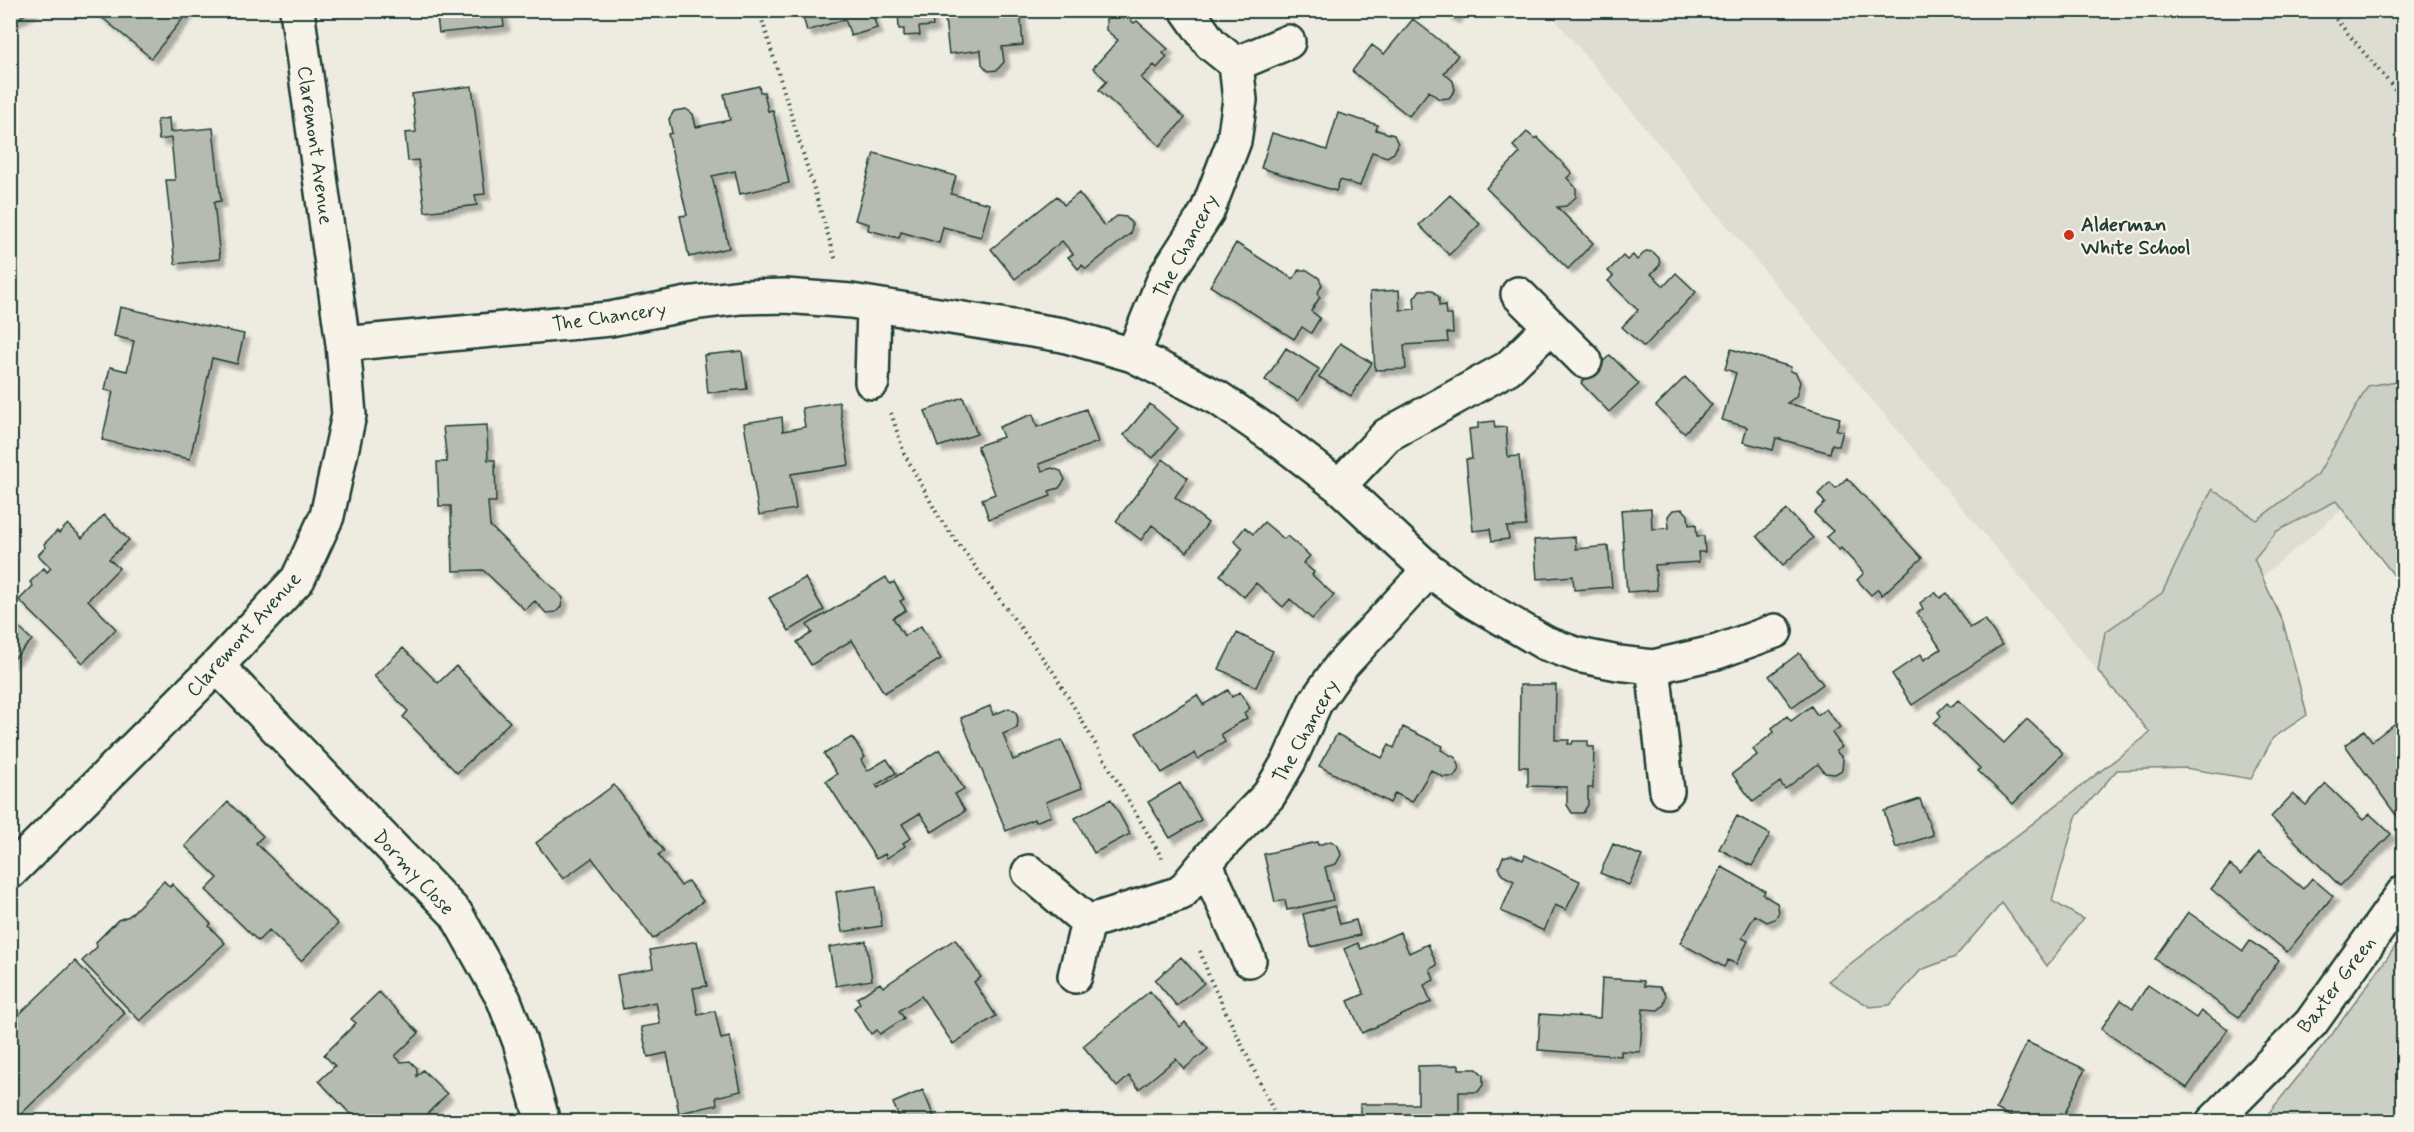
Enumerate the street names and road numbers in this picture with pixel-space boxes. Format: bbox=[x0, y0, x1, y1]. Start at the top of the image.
street label: Claremont Avenue bbox=[290, 64, 339, 226]
street label: The Chancery bbox=[1147, 190, 1225, 304]
street label: The Chancery bbox=[551, 296, 668, 339]
street label: Claremont Avenue bbox=[181, 566, 308, 703]
street label: The Chancery bbox=[1267, 675, 1346, 788]
street label: Dormy Close bbox=[366, 824, 460, 922]
street label: Baxter Green bbox=[2292, 931, 2383, 1039]

